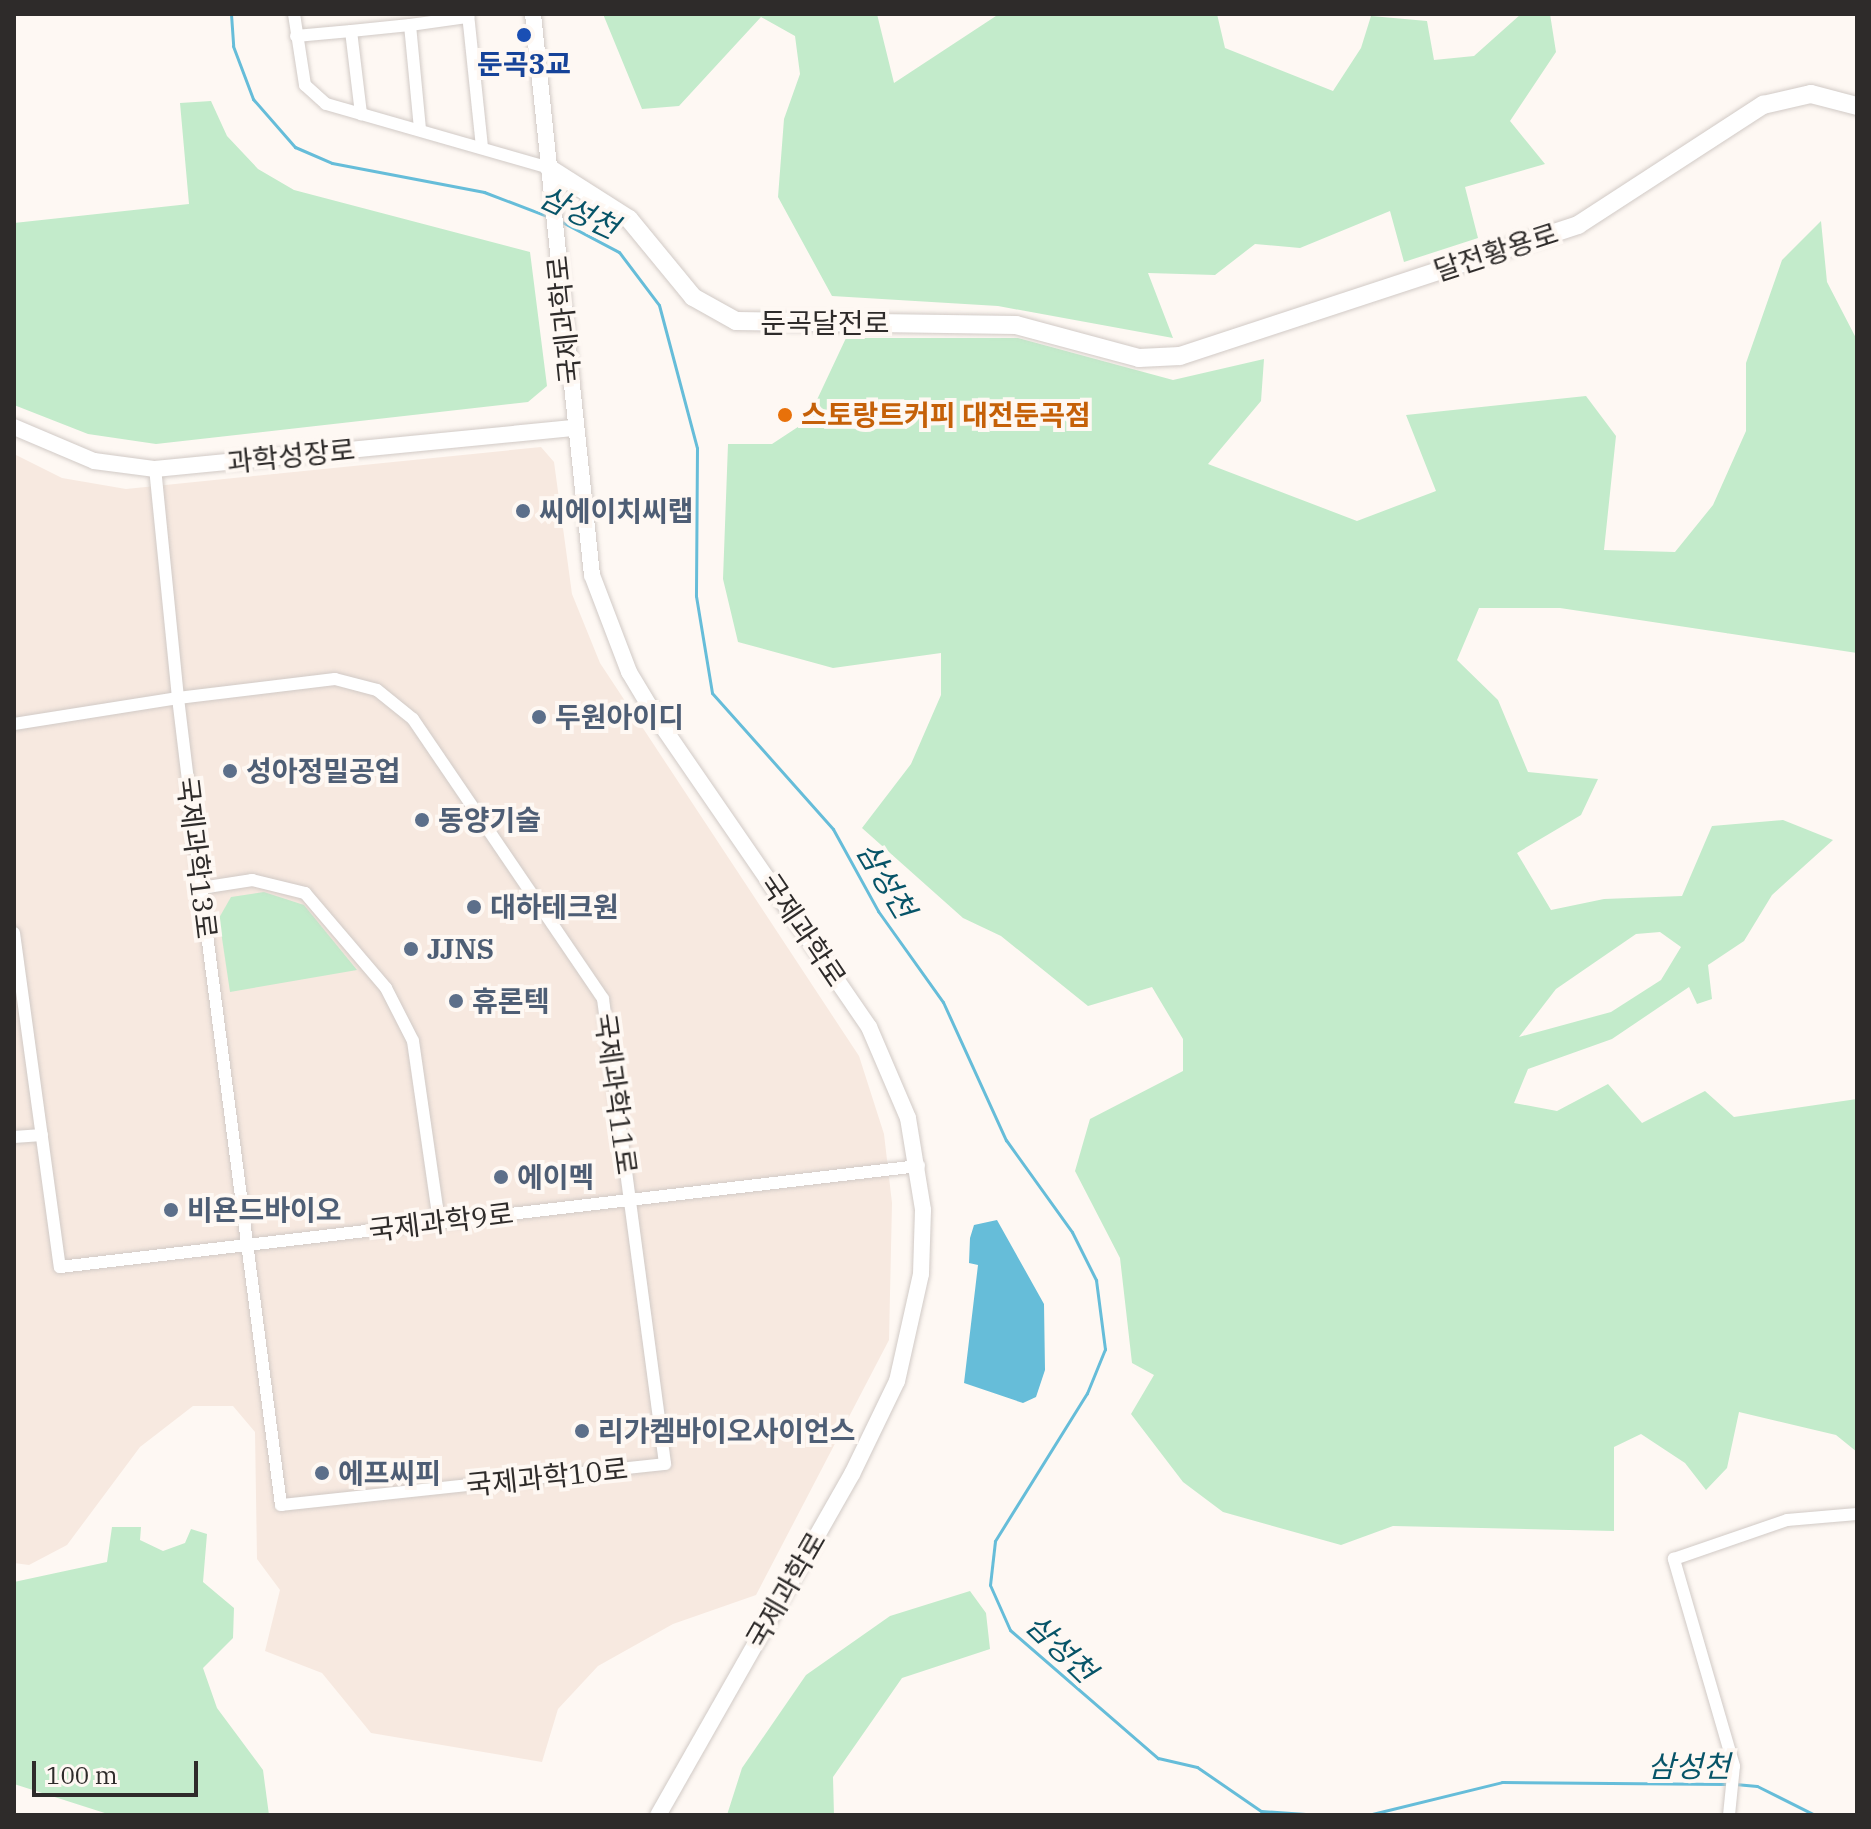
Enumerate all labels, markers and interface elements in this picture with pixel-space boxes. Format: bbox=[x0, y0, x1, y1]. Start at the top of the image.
marker: 둔곡3교 bbox=[515, 26, 533, 44]
place label: 둔곡3교 bbox=[477, 47, 571, 81]
water label: 삼성천 bbox=[534, 178, 624, 246]
street label: 달전황용로 bbox=[1430, 216, 1562, 288]
street label: 국제과학로 bbox=[541, 254, 587, 386]
street label: 둔곡달전로 bbox=[761, 306, 889, 340]
place label: 스토랑트커피 대전둔곡점 bbox=[801, 398, 1091, 432]
marker: 스토랑트커피 대전둔곡점 bbox=[776, 406, 794, 424]
street label: 과학성장로 bbox=[225, 433, 357, 479]
place label: 씨에이치씨랩 bbox=[539, 494, 694, 528]
marker: 씨에이치씨랩 bbox=[514, 502, 532, 520]
place label: 두원아이디 bbox=[555, 700, 684, 734]
marker: 두원아이디 bbox=[530, 708, 548, 726]
place label: 성아정밀공업 bbox=[246, 754, 401, 788]
marker: 성아정밀공업 bbox=[221, 762, 239, 780]
street label: 국제과학13로 bbox=[170, 775, 224, 941]
place label: 동양기술 bbox=[438, 803, 541, 837]
marker: 동양기술 bbox=[413, 811, 431, 829]
water label: 삼성천 bbox=[849, 835, 923, 925]
street label: 국제과학로 bbox=[753, 867, 853, 993]
place label: 대하테크원 bbox=[490, 890, 619, 924]
marker: 대하테크원 bbox=[465, 898, 483, 916]
place label: JJNS bbox=[427, 932, 494, 966]
marker: JJNS bbox=[402, 940, 420, 958]
place label: 휴론텍 bbox=[472, 984, 549, 1018]
marker: 휴론텍 bbox=[447, 992, 465, 1010]
street label: 국제과학11로 bbox=[588, 1011, 644, 1177]
place label: 에이멕 bbox=[517, 1160, 594, 1194]
marker: 에이멕 bbox=[492, 1168, 510, 1186]
place label: 비욘드바이오 bbox=[187, 1193, 342, 1227]
street label: 국제과학9로 bbox=[367, 1196, 515, 1248]
marker: 비욘드바이오 bbox=[162, 1201, 180, 1219]
place label: 리가켐바이오사이언스 bbox=[598, 1414, 856, 1448]
marker: 리가켐바이오사이언스 bbox=[573, 1422, 591, 1440]
street label: 국제과학10로 bbox=[464, 1452, 630, 1502]
place label: 에프씨피 bbox=[338, 1456, 441, 1490]
marker: 에프씨피 bbox=[313, 1464, 331, 1482]
street label: 국제과학로 bbox=[739, 1526, 833, 1654]
water label: 삼성천 bbox=[1019, 1606, 1103, 1690]
scale bar bbox=[36, 1745, 202, 1795]
water label: 삼성천 bbox=[1648, 1748, 1730, 1784]
text: 100 m bbox=[46, 1759, 118, 1791]

